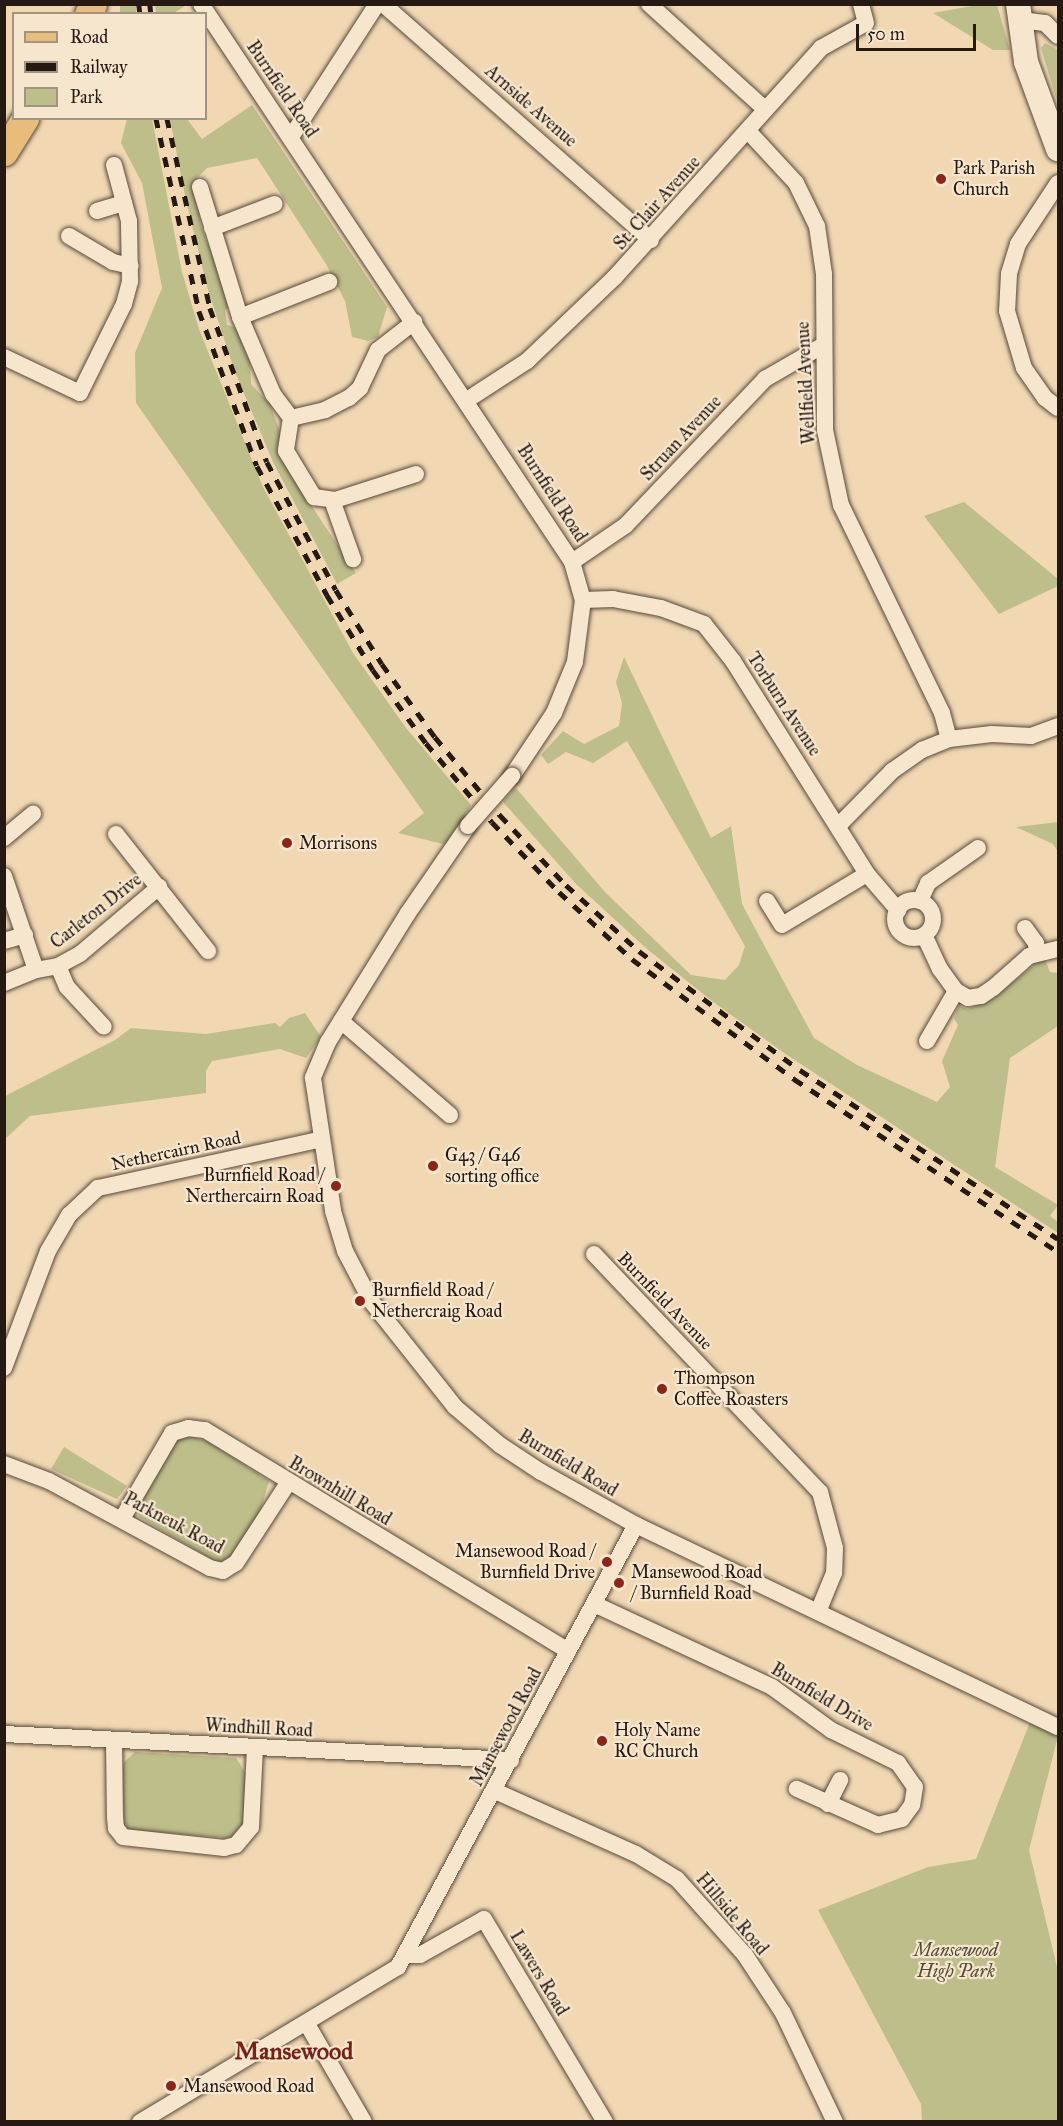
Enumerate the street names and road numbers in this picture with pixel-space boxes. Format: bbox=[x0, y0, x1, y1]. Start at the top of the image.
street label: Burnfield Road bbox=[242, 37, 322, 141]
street label: Arnside Avenue bbox=[481, 60, 581, 152]
street label: St. Clair Avenue bbox=[609, 152, 705, 254]
street label: Wellfield Avenue bbox=[792, 321, 820, 445]
street label: Struan Avenue bbox=[636, 391, 726, 485]
street label: Burnfield Road bbox=[512, 440, 592, 546]
street label: Torburn Avenue bbox=[742, 648, 826, 760]
street label: Carleton Drive bbox=[46, 869, 146, 953]
street label: Nethercairn Road bbox=[109, 1127, 243, 1175]
street label: Burnfield Avenue bbox=[613, 1248, 717, 1354]
street label: Burnfield Road bbox=[514, 1425, 622, 1501]
street label: Brownhill Road bbox=[285, 1452, 395, 1530]
street label: Parkneuk Road bbox=[120, 1488, 228, 1558]
street label: Burnfield Drive bbox=[767, 1658, 877, 1736]
street label: Mansewood Road bbox=[466, 1664, 546, 1790]
street label: Windhill Road bbox=[205, 1714, 313, 1742]
street label: Hillside Road bbox=[691, 1869, 773, 1959]
street label: Lawers Road bbox=[505, 1927, 573, 2019]

